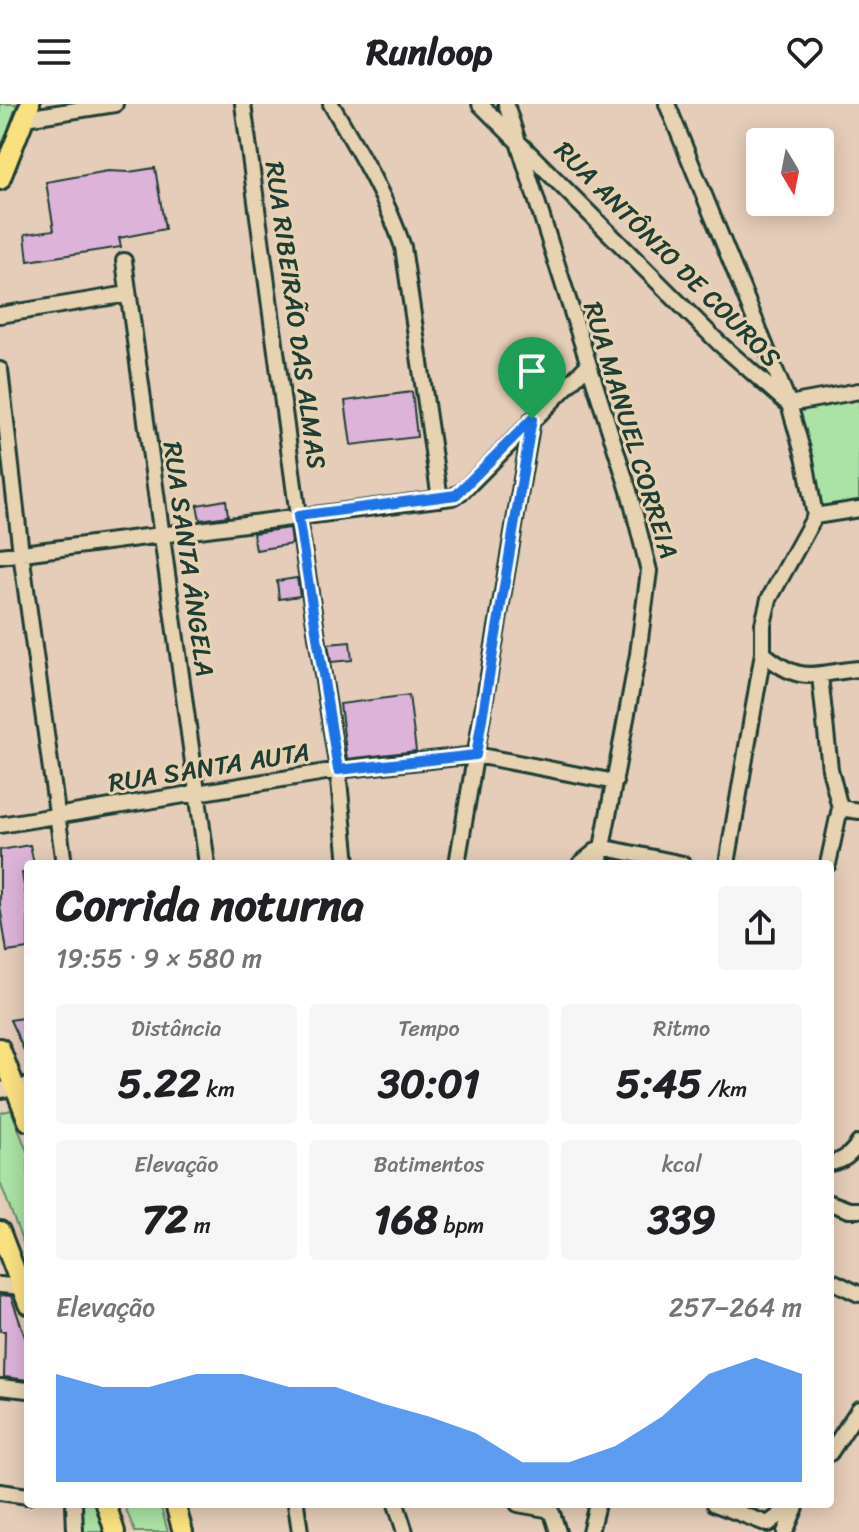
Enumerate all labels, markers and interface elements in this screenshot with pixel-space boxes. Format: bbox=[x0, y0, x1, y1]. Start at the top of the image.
text: Runloop bbox=[367, 20, 492, 84]
icon: menu bbox=[32, 30, 76, 74]
icon: heart bbox=[783, 30, 827, 74]
north arrow bbox=[746, 128, 834, 216]
map controls bbox=[746, 128, 834, 216]
street label: RUA ANTÔNIO DE COUROS bbox=[543, 129, 793, 379]
street label: RUA RIBEIRÃO DAS ALMAS bbox=[252, 158, 340, 472]
street label: RUA MANUEL CORREIA bbox=[570, 296, 692, 564]
pin bbox=[498, 337, 566, 419]
icon: arrive bbox=[510, 349, 554, 393]
street label: RUA SANTA ÂNGELA bbox=[150, 439, 228, 679]
street label: RUA SANTA AUTA bbox=[105, 728, 313, 806]
text: Corrida noturna bbox=[56, 866, 363, 944]
button: share bbox=[718, 886, 802, 970]
text: 19:55 · 9 × 580 m bbox=[56, 935, 262, 981]
text: Distância bbox=[131, 1009, 221, 1048]
text: Tempo bbox=[398, 1009, 460, 1048]
text: Ritmo bbox=[653, 1009, 710, 1048]
text: 5.22 bbox=[118, 1048, 201, 1119]
text: 30:01 bbox=[378, 1048, 480, 1119]
text: 5:45 bbox=[616, 1048, 702, 1119]
text: km bbox=[201, 1070, 235, 1109]
text: /km bbox=[702, 1070, 747, 1109]
text: Elevação bbox=[134, 1145, 218, 1184]
text: Batimentos bbox=[374, 1145, 484, 1184]
text: kcal bbox=[662, 1145, 702, 1184]
text: 72 bbox=[142, 1184, 188, 1255]
text: 168 bbox=[374, 1184, 438, 1255]
text: 339 bbox=[647, 1184, 716, 1255]
text: m bbox=[188, 1206, 211, 1245]
text: bpm bbox=[438, 1206, 484, 1245]
text: Elevação bbox=[56, 1284, 155, 1330]
text: 257–264 m bbox=[669, 1284, 802, 1330]

